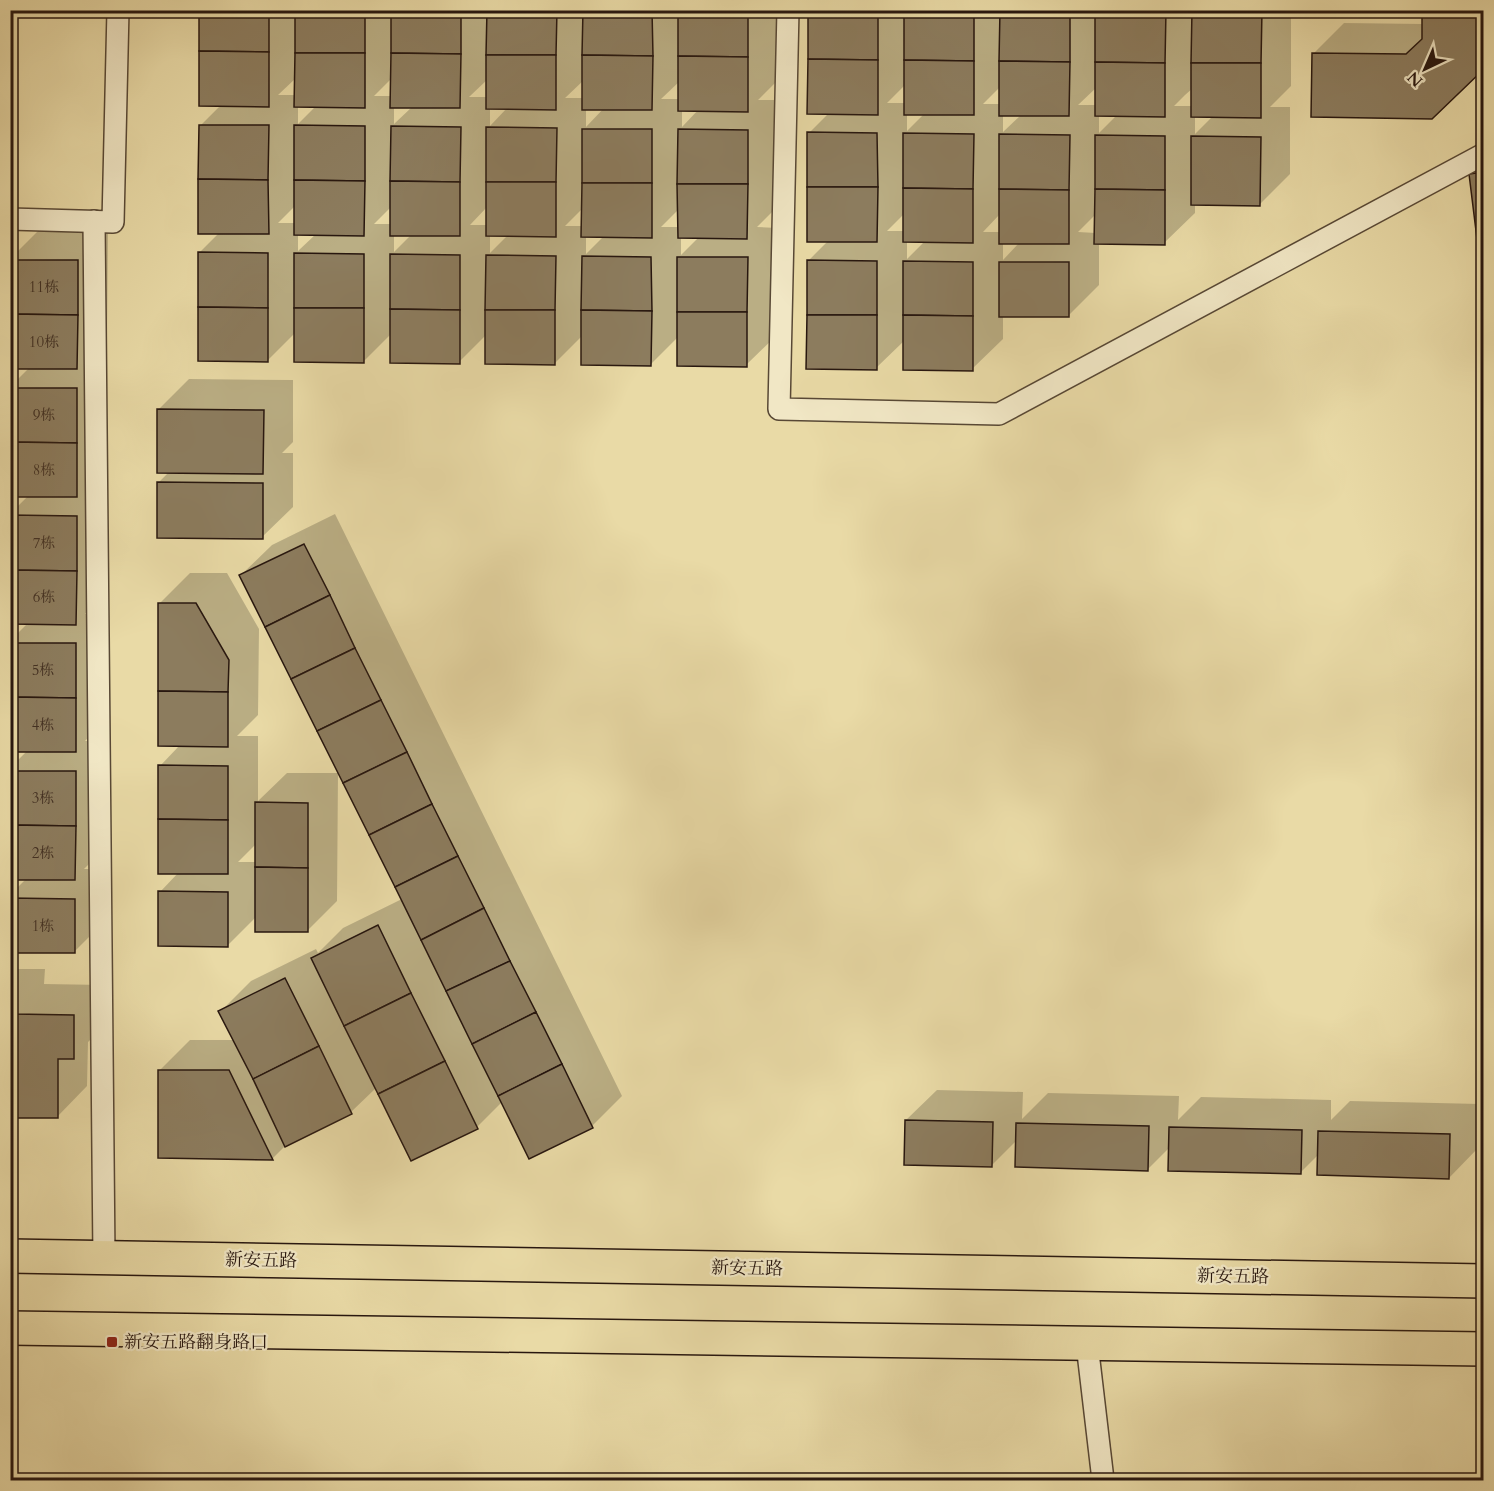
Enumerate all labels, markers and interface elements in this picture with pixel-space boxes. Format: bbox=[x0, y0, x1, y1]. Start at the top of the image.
north arrow bbox=[1395, 39, 1455, 99]
text: N bbox=[1403, 66, 1428, 92]
house number: 11栋 bbox=[29, 277, 59, 297]
house number: 10栋 bbox=[29, 332, 59, 352]
house number: 9栋 bbox=[33, 405, 55, 425]
house number: 8栋 bbox=[33, 460, 55, 480]
house number: 7栋 bbox=[33, 533, 55, 553]
house number: 6栋 bbox=[33, 587, 55, 607]
house number: 5栋 bbox=[32, 660, 54, 680]
house number: 4栋 bbox=[32, 715, 54, 735]
house number: 3栋 bbox=[32, 788, 54, 808]
house number: 2栋 bbox=[32, 843, 54, 863]
house number: 1栋 bbox=[32, 916, 54, 936]
street label: 新安五路 bbox=[225, 1247, 297, 1274]
street label: 新安五路 bbox=[711, 1255, 783, 1282]
street label: 新安五路 bbox=[1197, 1263, 1269, 1290]
place label: 新安五路翻身路口 bbox=[124, 1330, 268, 1355]
marker: 新安五路翻身路口 bbox=[105, 1335, 119, 1349]

